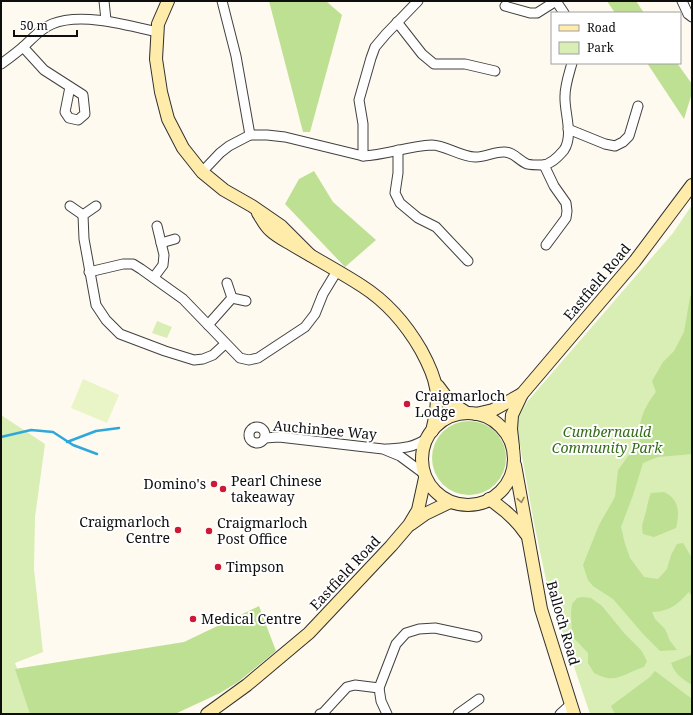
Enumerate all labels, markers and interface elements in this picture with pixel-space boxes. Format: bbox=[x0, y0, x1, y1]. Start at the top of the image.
scale bar bbox=[14, 12, 77, 38]
legend bbox=[551, 12, 681, 64]
text: 50 m bbox=[20, 17, 48, 34]
text: Road bbox=[587, 19, 617, 36]
text: Park bbox=[587, 39, 615, 56]
street label: Eastfield Road bbox=[559, 239, 635, 324]
place label: Craigmarloch Lodge bbox=[415, 386, 506, 421]
marker: Craigmarloch Lodge bbox=[402, 399, 412, 409]
street label: Auchinbee Way bbox=[272, 415, 378, 444]
park label: Cumbernauld Community Park bbox=[552, 422, 663, 457]
place label: Pearl Chinese takeaway bbox=[231, 471, 322, 506]
place label: Domino's bbox=[144, 474, 206, 493]
marker: Domino's bbox=[209, 479, 219, 489]
marker: Pearl Chinese takeaway bbox=[218, 484, 228, 494]
one-way arrow bbox=[517, 497, 525, 503]
place label: Craigmarloch Centre bbox=[79, 512, 170, 547]
place label: Craigmarloch Post Office bbox=[217, 513, 308, 548]
marker: Craigmarloch Centre bbox=[173, 525, 183, 535]
marker: Craigmarloch Post Office bbox=[204, 526, 214, 536]
street label: Eastfield Road bbox=[305, 531, 384, 614]
place label: Timpson bbox=[226, 557, 284, 576]
marker: Timpson bbox=[213, 562, 223, 572]
street label: Balloch Road bbox=[542, 578, 585, 668]
place label: Medical Centre bbox=[201, 609, 302, 628]
marker: Medical Centre bbox=[188, 614, 198, 624]

